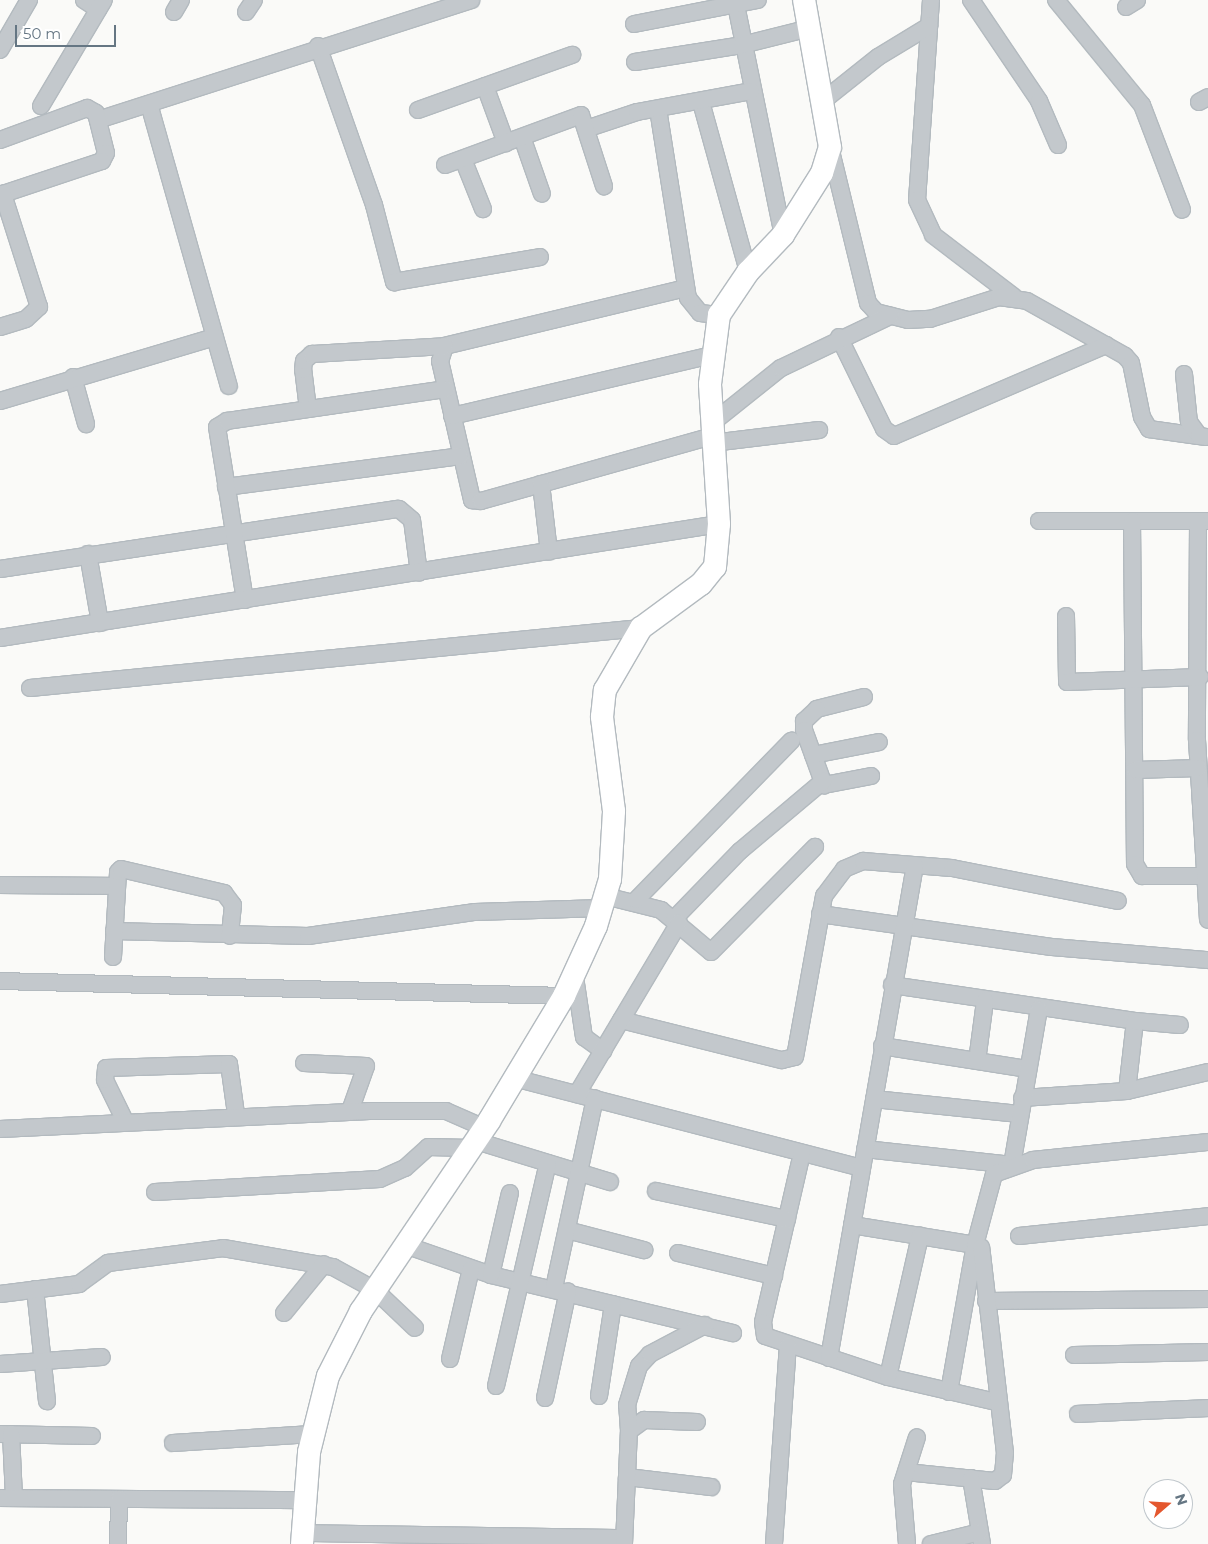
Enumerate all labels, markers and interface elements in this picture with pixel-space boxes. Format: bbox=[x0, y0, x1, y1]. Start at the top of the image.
scale bar bbox=[18, 15, 119, 47]
text: 50 m bbox=[23, 24, 61, 43]
north arrow bbox=[1143, 1479, 1193, 1529]
text: N bbox=[1171, 1491, 1192, 1508]

